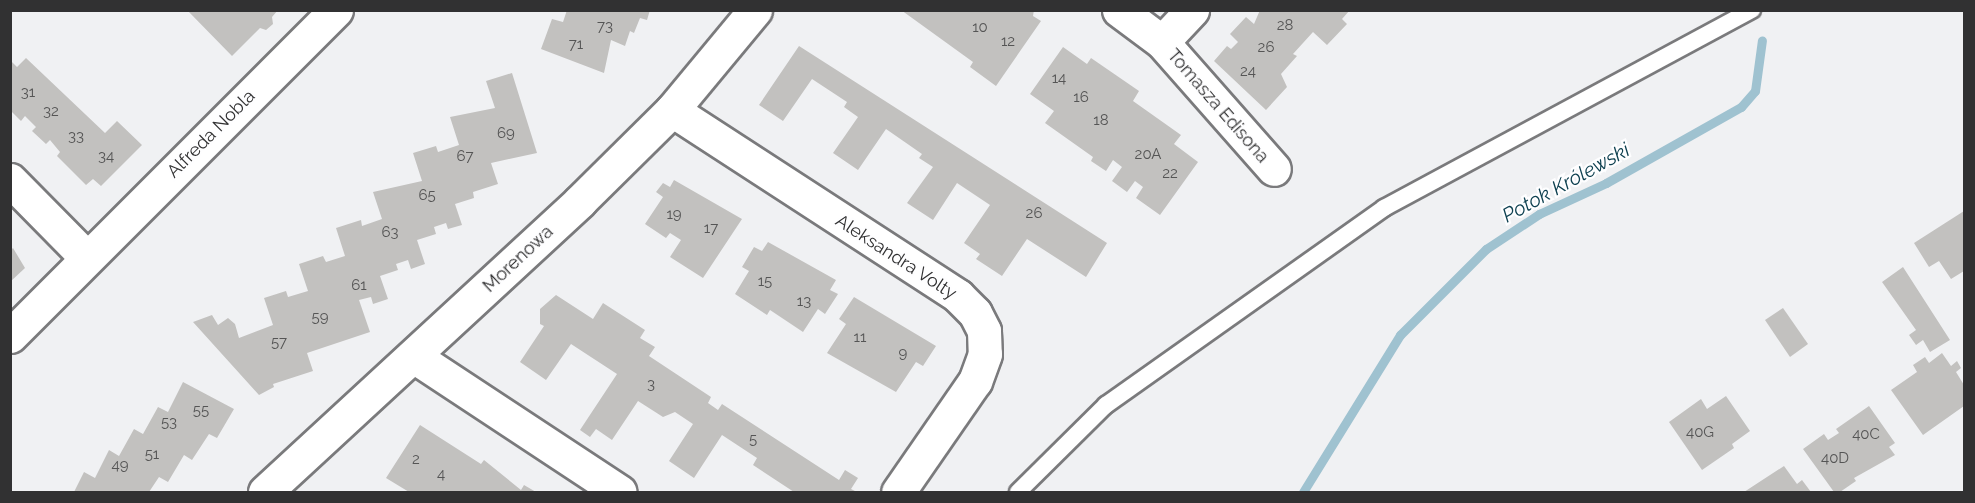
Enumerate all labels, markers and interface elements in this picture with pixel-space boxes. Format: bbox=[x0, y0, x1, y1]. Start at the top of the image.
house number: 28 bbox=[1277, 17, 1293, 35]
house number: 73 bbox=[597, 18, 613, 36]
house number: 10 bbox=[972, 19, 988, 37]
house number: 12 bbox=[1001, 33, 1015, 51]
house number: 71 bbox=[569, 36, 583, 54]
house number: 26 bbox=[1258, 39, 1274, 57]
street label: Tomasza Edisona bbox=[1163, 45, 1273, 167]
house number: 24 bbox=[1240, 63, 1256, 81]
house number: 14 bbox=[1052, 70, 1066, 88]
house number: 31 bbox=[21, 84, 35, 102]
street label: Alfreda Nobla bbox=[163, 86, 259, 182]
house number: 16 bbox=[1073, 89, 1089, 107]
house number: 32 bbox=[43, 103, 59, 121]
house number: 18 bbox=[1093, 112, 1109, 130]
house number: 69 bbox=[497, 125, 515, 143]
house number: 33 bbox=[68, 128, 84, 146]
water label: Potok Królewski bbox=[1498, 138, 1634, 228]
house number: 20A bbox=[1135, 146, 1161, 164]
house number: 34 bbox=[98, 148, 114, 166]
house number: 67 bbox=[456, 148, 474, 166]
house number: 22 bbox=[1162, 165, 1178, 183]
house number: 65 bbox=[418, 187, 436, 205]
house number: 26 bbox=[1026, 205, 1042, 223]
house number: 19 bbox=[666, 206, 682, 224]
street label: Aleksandra Volty bbox=[831, 210, 961, 304]
house number: 17 bbox=[704, 220, 718, 238]
street label: Morenowa bbox=[478, 221, 558, 297]
house number: 63 bbox=[381, 224, 399, 242]
house number: 15 bbox=[758, 273, 772, 291]
house number: 61 bbox=[351, 277, 367, 295]
house number: 13 bbox=[797, 293, 811, 311]
house number: 59 bbox=[312, 309, 328, 327]
house number: 11 bbox=[854, 329, 866, 347]
house number: 57 bbox=[271, 334, 287, 352]
house number: 9 bbox=[899, 345, 907, 363]
house number: 3 bbox=[647, 376, 655, 394]
house number: 55 bbox=[193, 402, 209, 420]
house number: 53 bbox=[161, 414, 177, 432]
house number: 40G bbox=[1686, 424, 1714, 442]
house number: 40C bbox=[1852, 426, 1880, 444]
house number: 5 bbox=[749, 431, 757, 449]
house number: 51 bbox=[145, 446, 159, 464]
house number: 40D bbox=[1821, 450, 1849, 468]
house number: 2 bbox=[412, 451, 420, 469]
house number: 49 bbox=[112, 457, 128, 475]
house number: 4 bbox=[437, 466, 445, 484]

